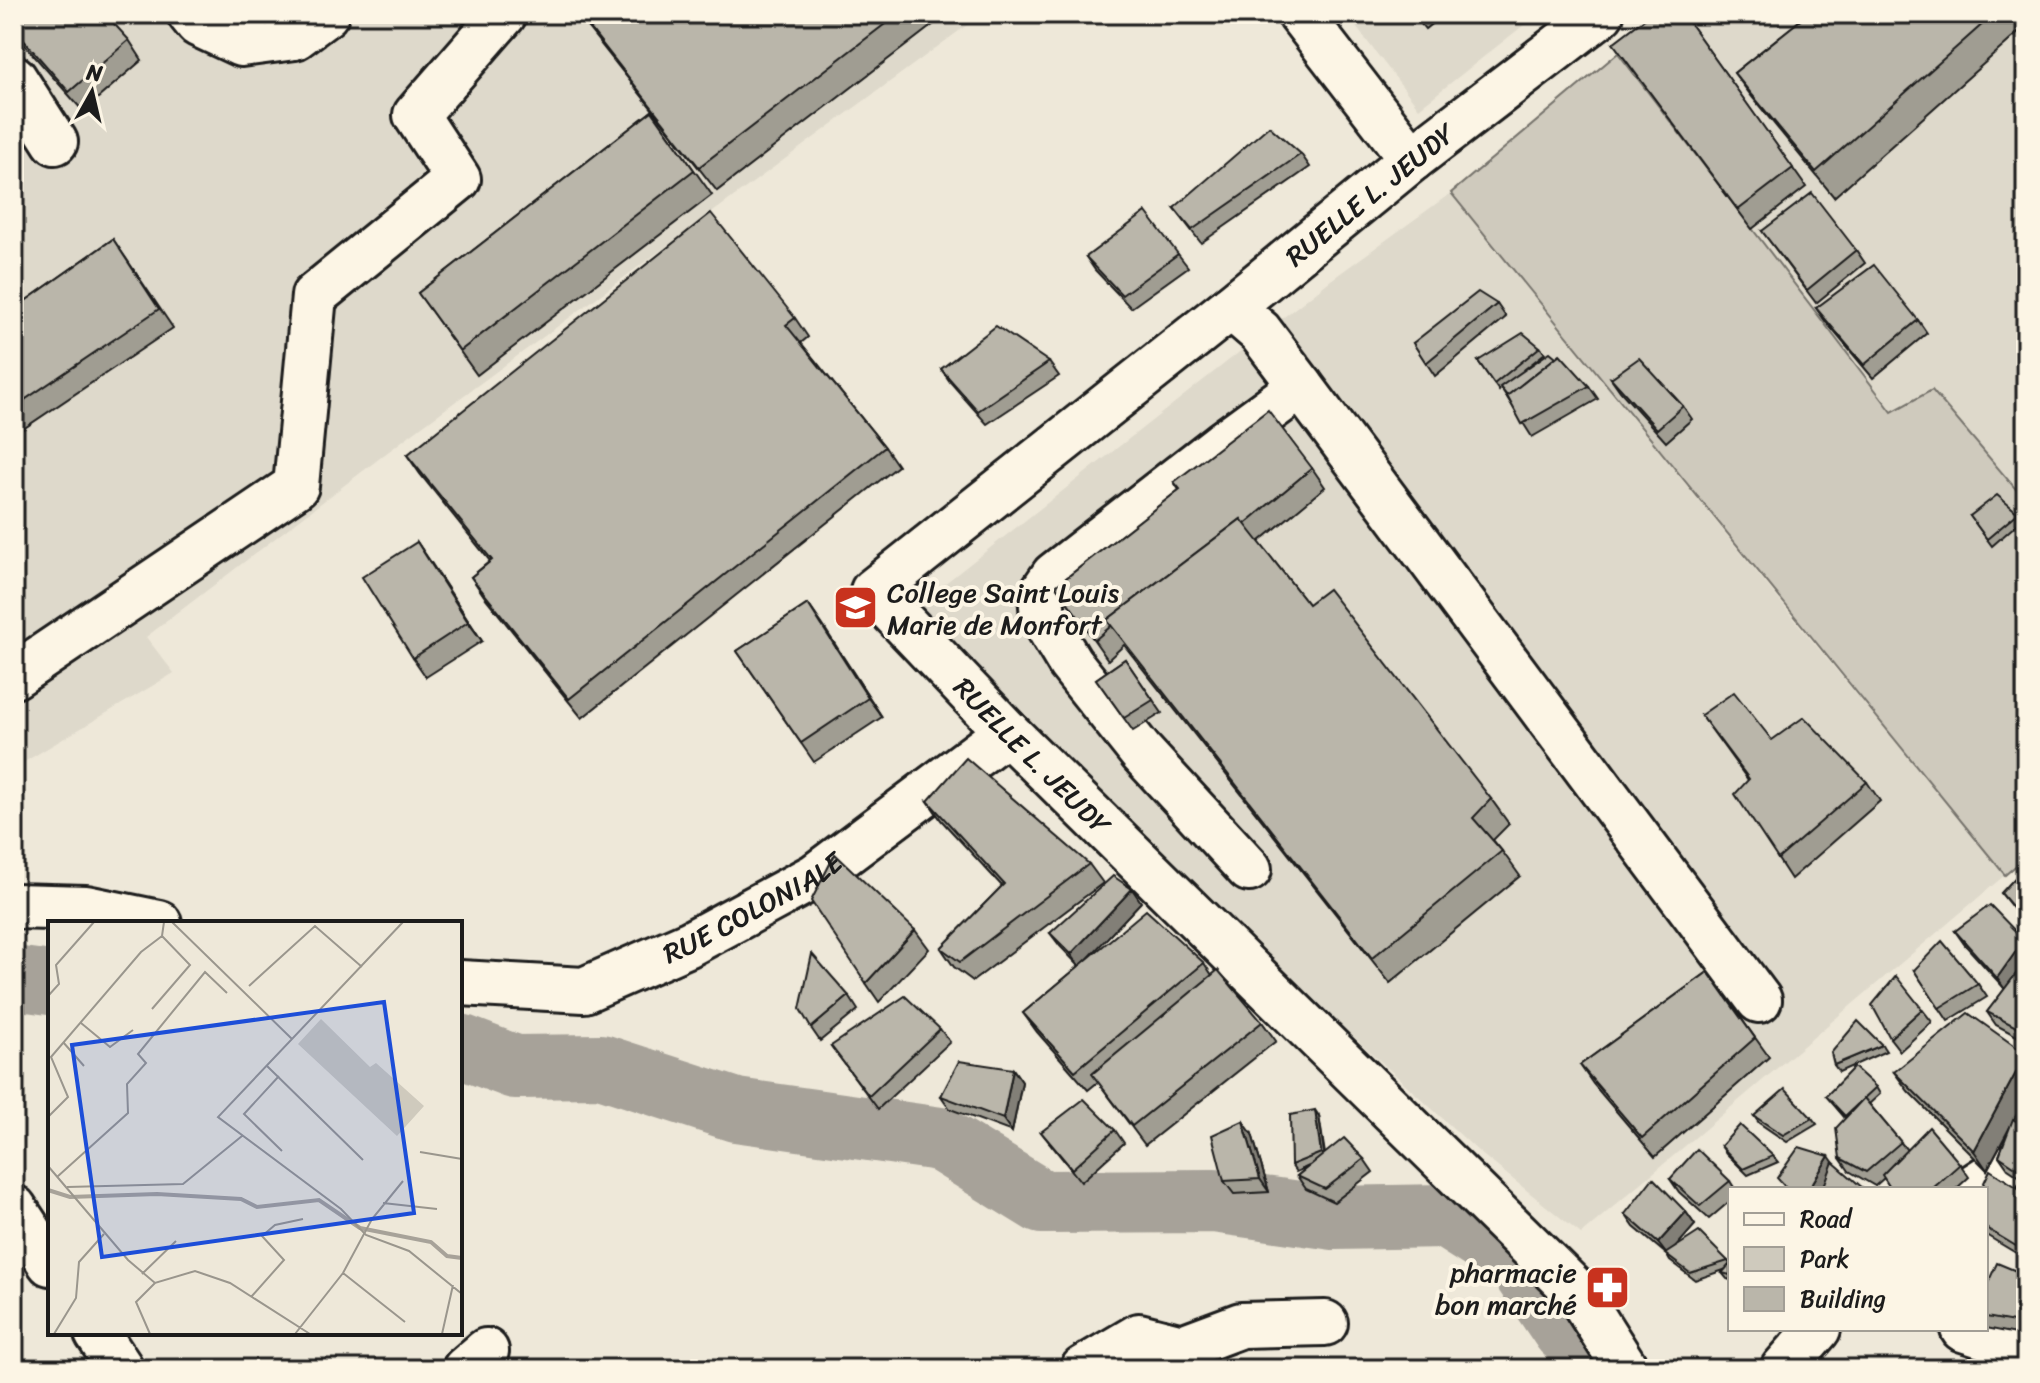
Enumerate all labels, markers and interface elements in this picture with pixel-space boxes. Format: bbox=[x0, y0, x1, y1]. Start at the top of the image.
north arrow bbox=[52, 52, 132, 132]
text: N bbox=[83, 52, 106, 93]
street label: RUELLE L. JEUDY bbox=[1274, 110, 1467, 279]
place label: College Saint Louis Marie de Monfort bbox=[887, 568, 1119, 649]
school or university icon: College Saint Louis Marie de Monfort bbox=[832, 584, 880, 632]
street label: RUELLE L. JEUDY bbox=[941, 665, 1124, 847]
street label: RUE COLONIALE bbox=[655, 838, 855, 977]
inset map bbox=[48, 921, 462, 1335]
legend bbox=[1728, 1187, 1988, 1331]
text: Road bbox=[1800, 1198, 1854, 1240]
text: Park bbox=[1800, 1238, 1849, 1280]
place label: pharmacie bon marché bbox=[1435, 1248, 1577, 1329]
pharmacy icon: pharmacie bon marché bbox=[1584, 1264, 1632, 1312]
text: Building bbox=[1800, 1278, 1886, 1320]

